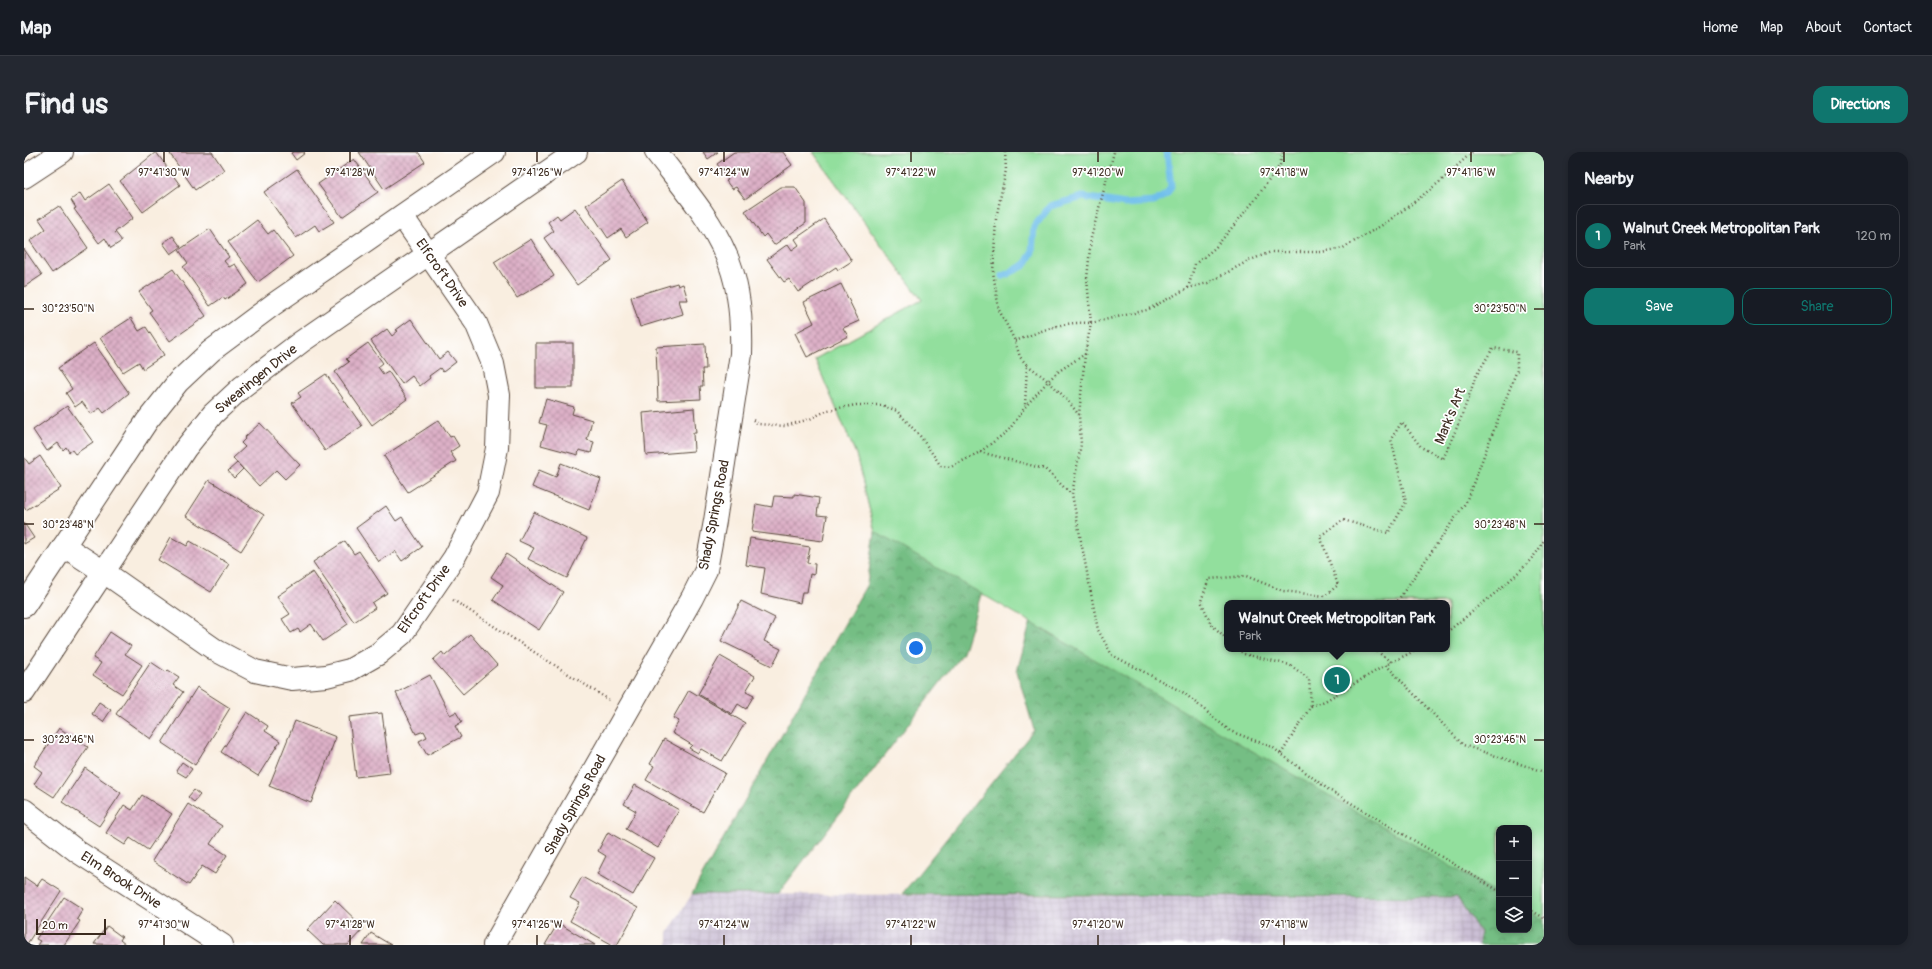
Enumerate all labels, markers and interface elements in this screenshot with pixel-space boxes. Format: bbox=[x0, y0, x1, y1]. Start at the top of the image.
text: Map bbox=[20, 16, 51, 40]
text: Home bbox=[1703, 19, 1738, 36]
text: Map bbox=[1760, 19, 1783, 36]
text: About bbox=[1805, 19, 1841, 36]
text: Contact bbox=[1863, 19, 1912, 36]
button: Directions bbox=[1813, 86, 1908, 123]
text: Find us bbox=[24, 87, 108, 122]
text: 97°41'30"W bbox=[138, 167, 190, 179]
text: 97°41'28"W bbox=[325, 167, 375, 179]
text: 97°41'26"W bbox=[512, 167, 563, 179]
text: 97°41'24"W bbox=[699, 167, 750, 179]
text: 97°41'22"W bbox=[886, 167, 937, 179]
text: 97°41'20"W bbox=[1072, 167, 1124, 179]
text: 97°41'18"W bbox=[1260, 167, 1308, 179]
text: 97°41'16"W bbox=[1447, 167, 1496, 179]
text: Nearby bbox=[1584, 168, 1633, 189]
text: Walnut Creek Metropolitan Park bbox=[1623, 219, 1820, 238]
text: 1 bbox=[1595, 228, 1601, 244]
text: 120 m bbox=[1855, 228, 1891, 244]
street label: Elfcroft Drive bbox=[412, 235, 472, 311]
text: Park bbox=[1623, 238, 1646, 254]
button: Save bbox=[1584, 288, 1734, 325]
button: Share bbox=[1742, 288, 1892, 325]
text: 30°23'50"N bbox=[42, 303, 95, 315]
text: 30°23'50"N bbox=[1474, 303, 1527, 315]
street label: Swearingen Drive bbox=[211, 341, 301, 417]
street label: Mark's Art bbox=[1431, 385, 1469, 447]
street label: Shady Springs Road bbox=[695, 458, 733, 572]
text: 30°23'48"N bbox=[42, 519, 94, 531]
text: 30°23'48"N bbox=[1474, 519, 1526, 531]
street label: Elfcroft Drive bbox=[394, 561, 454, 637]
popup bbox=[1224, 600, 1450, 652]
text: Walnut Creek Metropolitan Park bbox=[1239, 609, 1435, 628]
text: Park bbox=[1239, 628, 1261, 644]
your location bbox=[906, 638, 926, 658]
pin: 1 bbox=[1324, 665, 1350, 695]
text: 30°23'46"N bbox=[42, 734, 94, 746]
text: 30°23'46"N bbox=[1474, 734, 1526, 746]
street label: Shady Springs Road bbox=[540, 752, 610, 858]
map controls bbox=[1496, 825, 1532, 933]
button: + bbox=[1496, 825, 1532, 861]
street label: Elm Brook Drive bbox=[78, 848, 165, 912]
button: − bbox=[1496, 861, 1532, 897]
button: layers bbox=[1496, 897, 1532, 933]
scale bar bbox=[36, 917, 106, 936]
text: 20 m bbox=[42, 919, 68, 932]
text: 97°41'30"W bbox=[138, 919, 190, 931]
text: 97°41'28"W bbox=[325, 919, 375, 931]
text: 97°41'26"W bbox=[512, 919, 563, 931]
text: 97°41'24"W bbox=[699, 919, 750, 931]
text: 97°41'22"W bbox=[886, 919, 937, 931]
text: 97°41'20"W bbox=[1072, 919, 1124, 931]
text: 97°41'18"W bbox=[1260, 919, 1308, 931]

